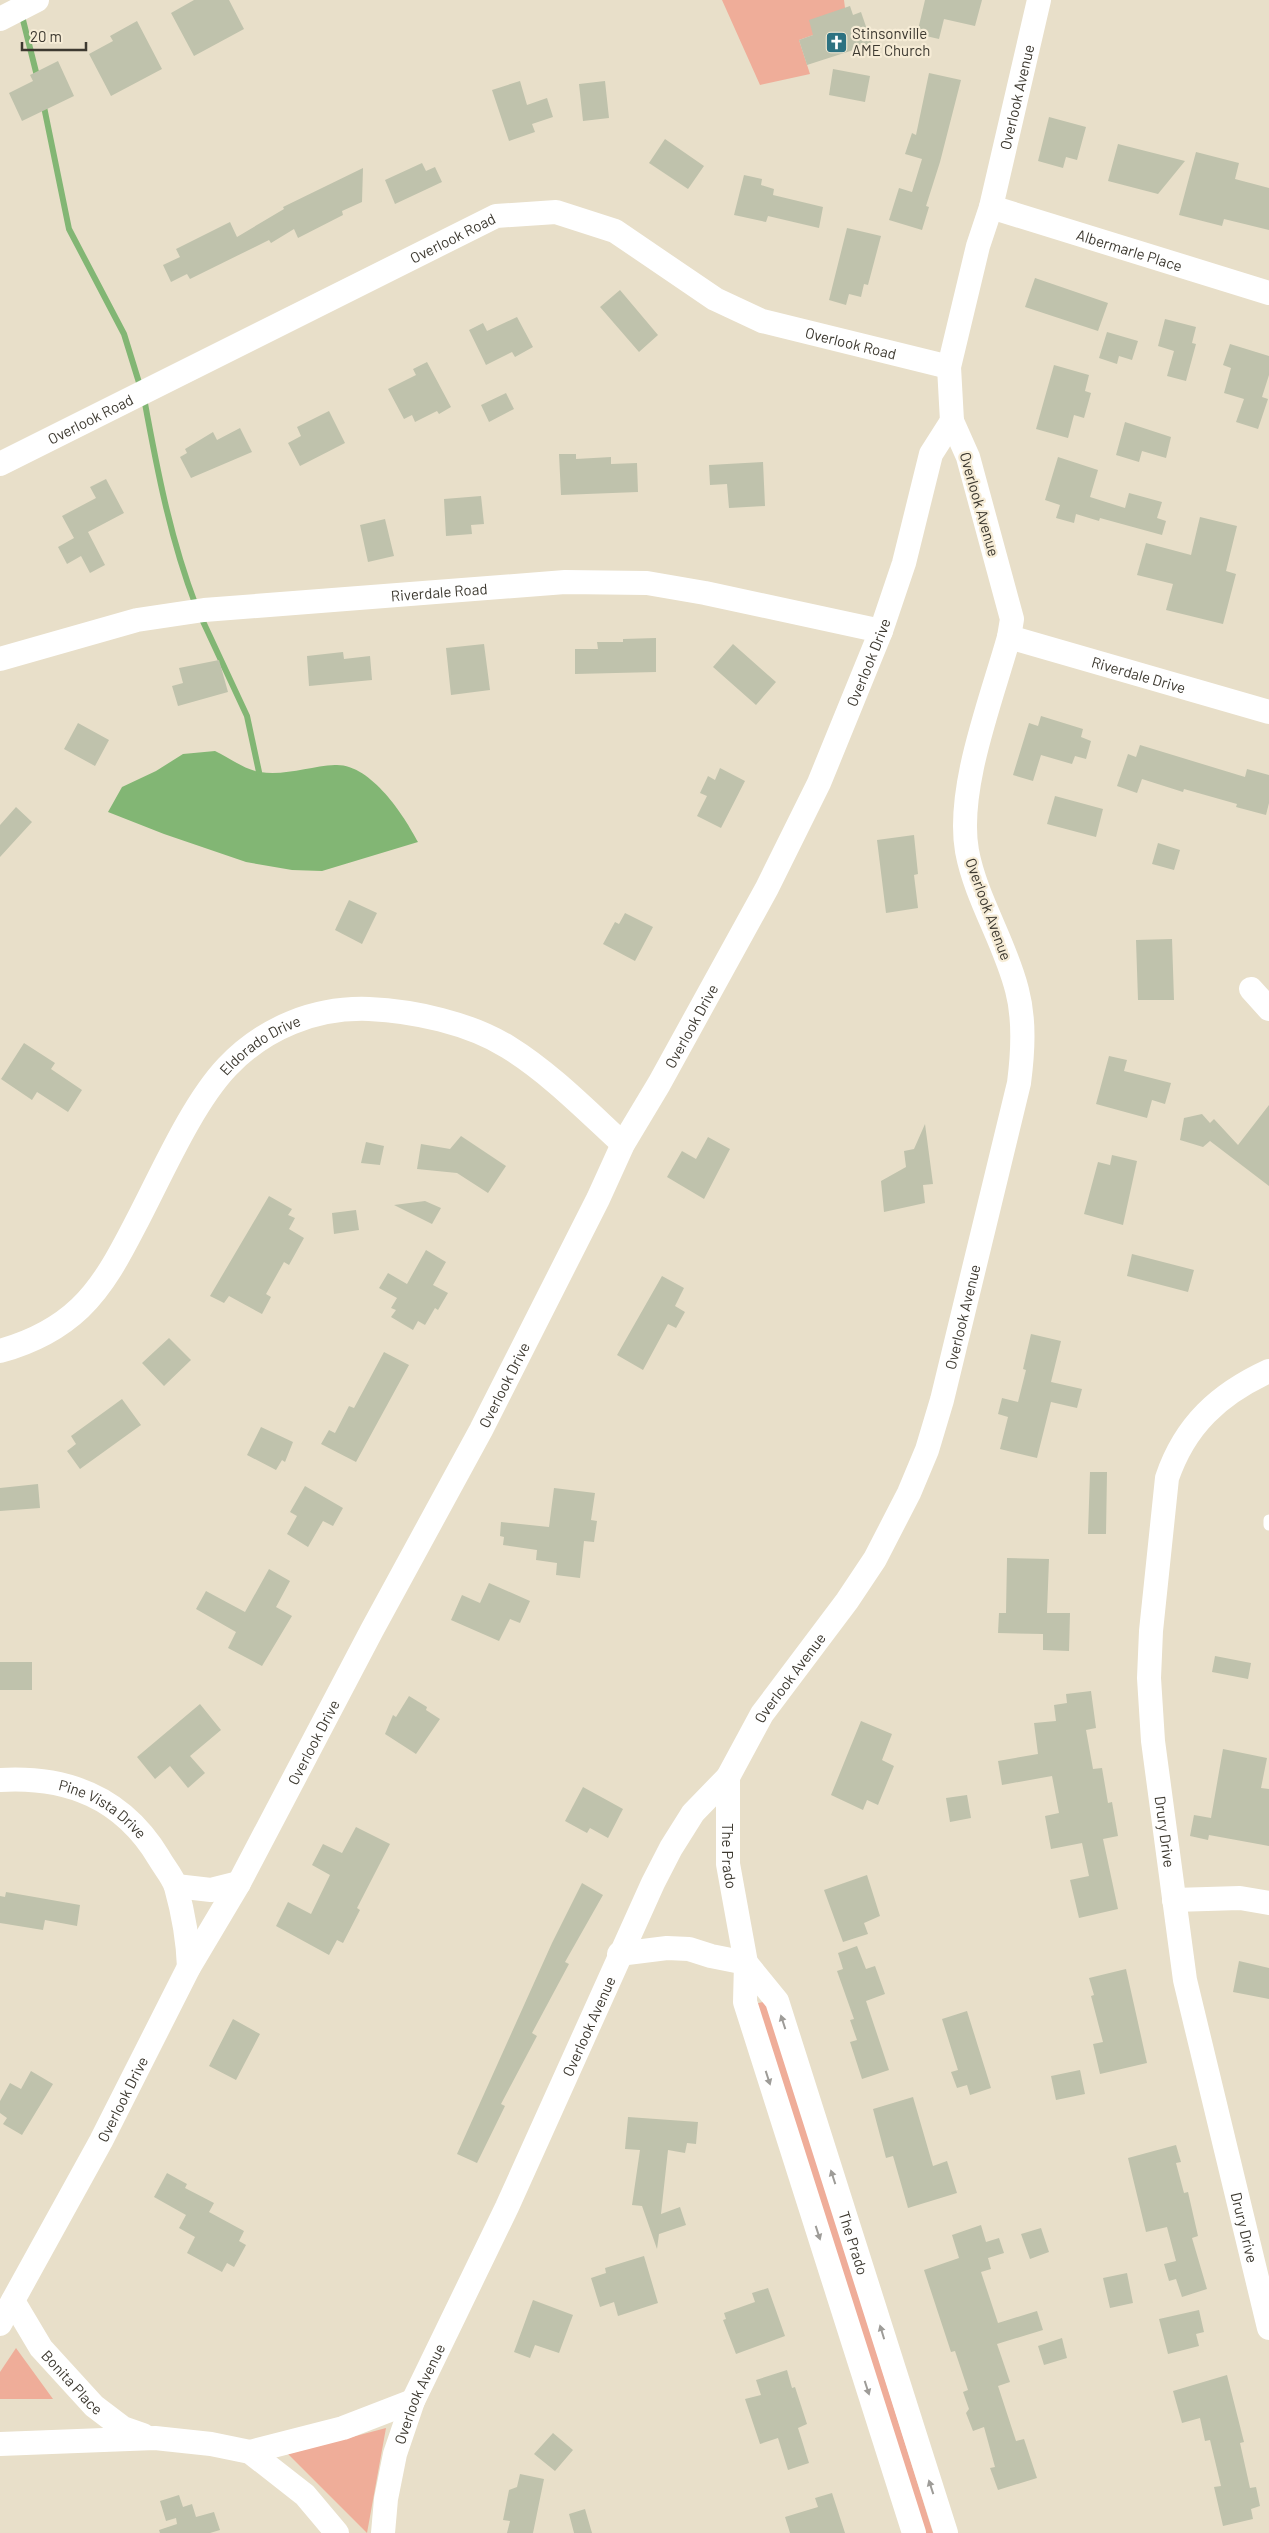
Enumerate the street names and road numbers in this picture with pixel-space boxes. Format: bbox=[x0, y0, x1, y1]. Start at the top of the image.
street label: Overlook Avenue bbox=[996, 43, 1037, 152]
street label: Overlook Road bbox=[407, 209, 498, 267]
street label: Albermarle Place bbox=[1074, 225, 1185, 275]
street label: Overlook Road bbox=[803, 323, 898, 363]
street label: Overlook Road bbox=[45, 390, 136, 448]
street label: Overlook Avenue bbox=[957, 450, 1003, 558]
street label: Riverdale Road bbox=[390, 579, 488, 604]
street label: Overlook Drive bbox=[842, 616, 894, 709]
street label: Riverdale Drive bbox=[1090, 652, 1188, 697]
street label: Overlook Avenue bbox=[962, 855, 1016, 963]
street label: Overlook Drive bbox=[661, 981, 721, 1071]
street label: Eldorado Drive bbox=[215, 1011, 303, 1079]
street label: Overlook Avenue bbox=[941, 1262, 984, 1371]
street label: Overlook Drive bbox=[475, 1339, 533, 1431]
street label: Overlook Avenue bbox=[750, 1629, 829, 1726]
street label: Overlook Drive bbox=[283, 1696, 343, 1788]
street label: Pine Vista Drive bbox=[57, 1775, 151, 1842]
street label: Drury Drive bbox=[1151, 1795, 1179, 1869]
street label: The Prado bbox=[719, 1823, 741, 1890]
street label: Overlook Avenue bbox=[558, 1973, 619, 2079]
street label: Overlook Drive bbox=[93, 2053, 151, 2145]
street label: Drury Drive bbox=[1227, 2190, 1262, 2264]
street label: The Prado bbox=[835, 2209, 872, 2277]
street label: Overlook Avenue bbox=[390, 2340, 449, 2446]
street label: Bonita Place bbox=[38, 2346, 106, 2418]

